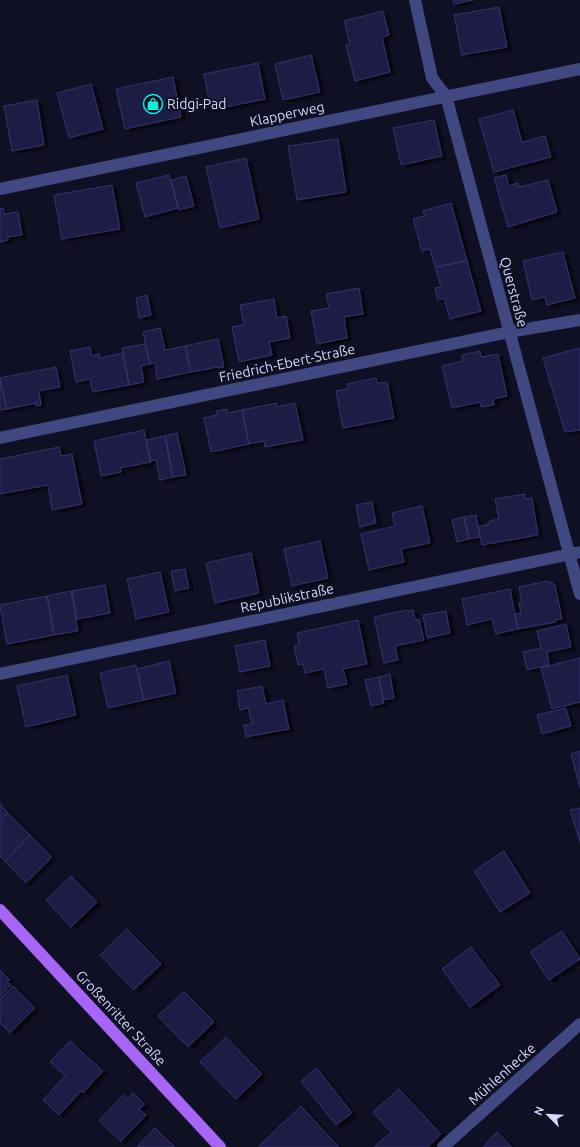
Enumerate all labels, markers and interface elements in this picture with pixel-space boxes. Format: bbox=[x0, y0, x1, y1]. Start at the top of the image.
shop icon: Ridgi-Pad bbox=[142, 93, 164, 115]
place label: Ridgi-Pad bbox=[167, 96, 226, 112]
street label: Klapperweg bbox=[248, 98, 326, 130]
street label: Querstraße bbox=[497, 255, 531, 329]
street label: Friedrich-Ebert-Straße bbox=[217, 341, 357, 385]
street label: Republikstraße bbox=[239, 580, 335, 616]
street label: Großenritter Straße bbox=[73, 967, 169, 1069]
street label: Mühlenhecke bbox=[465, 1040, 539, 1108]
north arrow bbox=[528, 1095, 568, 1135]
text: N bbox=[532, 1105, 546, 1117]

